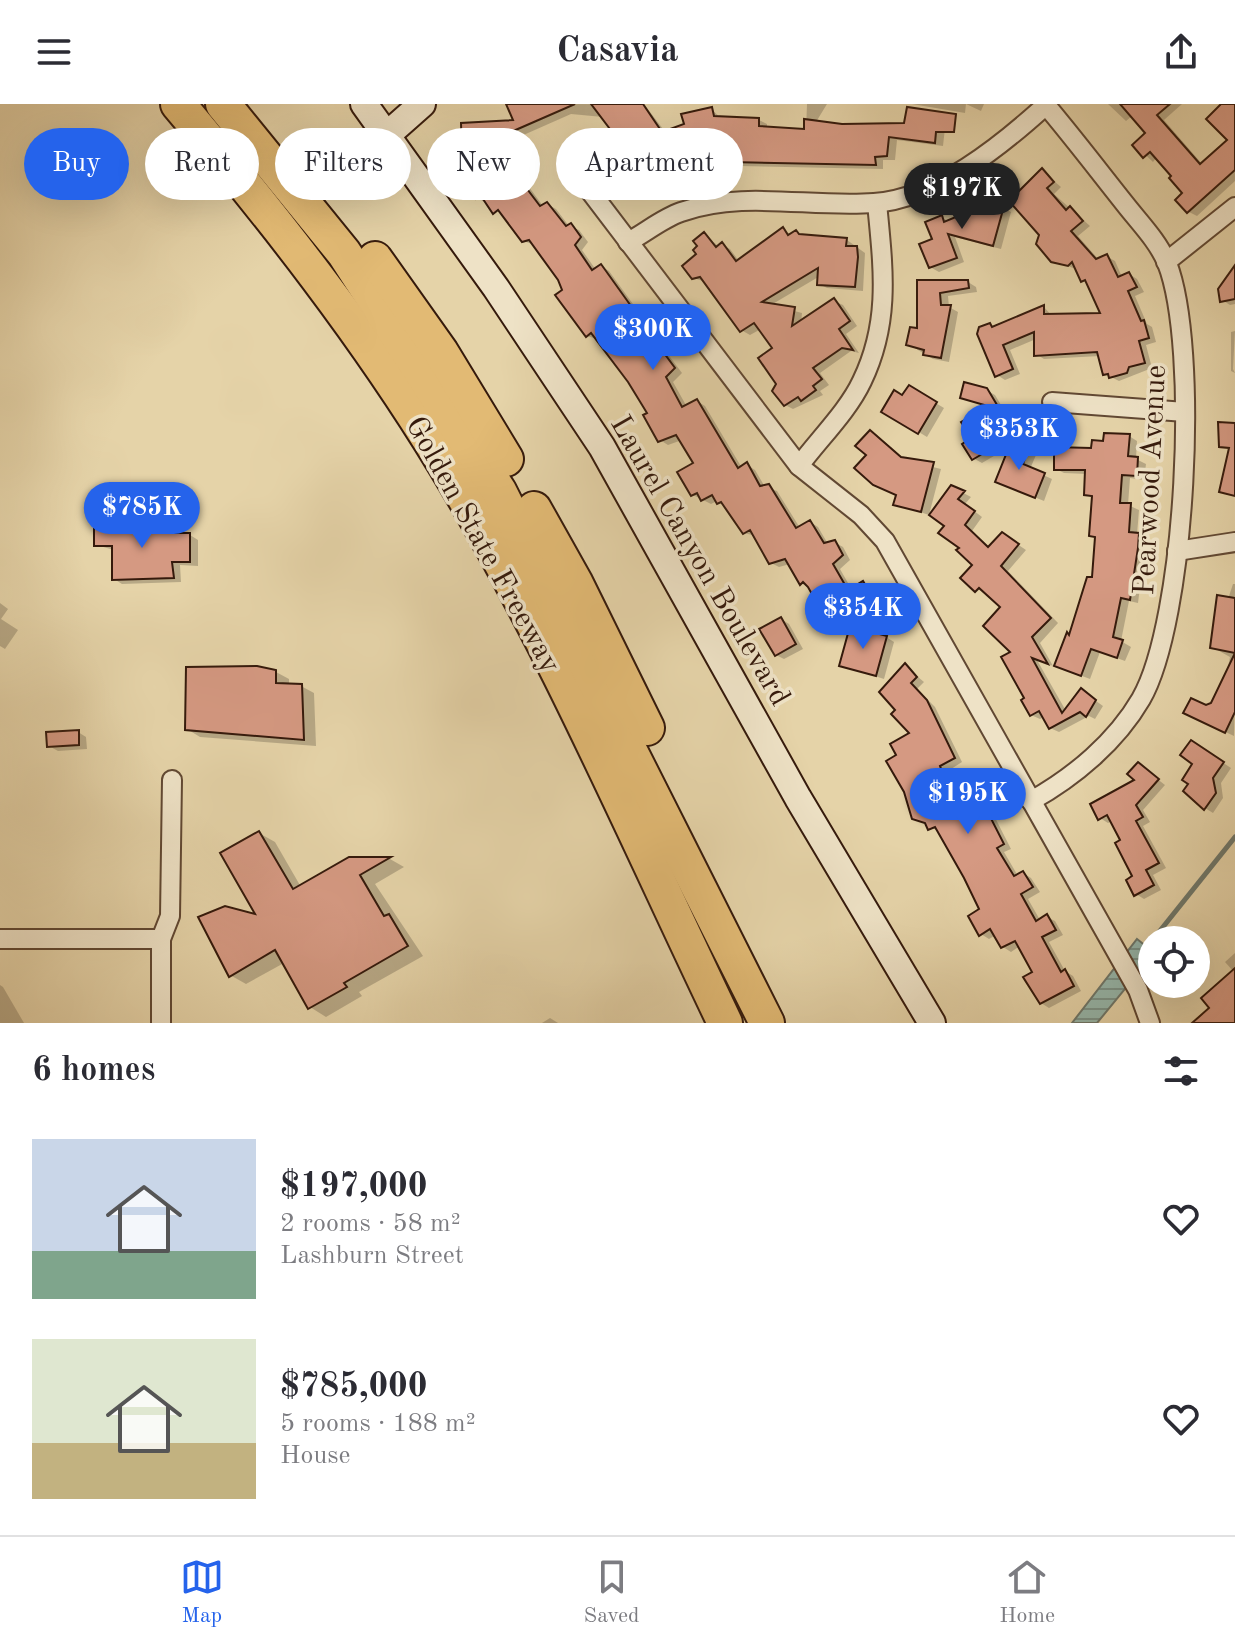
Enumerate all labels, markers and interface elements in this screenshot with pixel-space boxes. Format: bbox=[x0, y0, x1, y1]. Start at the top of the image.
icon: menu bbox=[32, 30, 76, 74]
icon: share bbox=[1159, 30, 1203, 74]
text: Casavia bbox=[556, 34, 679, 70]
chip: Buy bbox=[24, 128, 129, 200]
chip: Rent bbox=[145, 128, 259, 200]
chip: Filters bbox=[275, 128, 411, 200]
chip: New bbox=[427, 128, 540, 200]
chip: Apartment bbox=[556, 128, 743, 200]
pin: $197K bbox=[906, 163, 1018, 231]
text: $197K bbox=[922, 176, 1002, 202]
pin: $300K bbox=[597, 304, 709, 372]
text: $300K bbox=[613, 317, 693, 343]
street label: Pearwood Avenue bbox=[1130, 364, 1172, 596]
pin: $353K bbox=[963, 404, 1075, 472]
street label: Laurel Canyon Boulevard bbox=[604, 411, 795, 711]
street label: Golden State Freeway bbox=[399, 412, 565, 678]
text: $353K bbox=[979, 417, 1059, 443]
pin: $785K bbox=[86, 482, 198, 550]
text: $785K bbox=[102, 495, 182, 521]
pin: $354K bbox=[807, 583, 919, 651]
text: $354K bbox=[823, 596, 903, 622]
pin: $195K bbox=[912, 768, 1024, 836]
text: $195K bbox=[928, 781, 1008, 807]
map controls bbox=[1138, 926, 1210, 998]
button: locate bbox=[1138, 926, 1210, 998]
icon: filters bbox=[1159, 1049, 1203, 1093]
text: 6 homes bbox=[32, 1054, 155, 1088]
text: $197,000 bbox=[280, 1170, 428, 1204]
icon: home bbox=[96, 1171, 192, 1267]
icon: heart bbox=[1159, 1197, 1203, 1241]
text: 2 rooms · 58 m² bbox=[280, 1211, 461, 1237]
text: Lashburn Street bbox=[280, 1243, 464, 1269]
text: $785,000 bbox=[280, 1370, 428, 1404]
icon: home bbox=[96, 1371, 192, 1467]
icon: heart bbox=[1159, 1397, 1203, 1441]
text: 5 rooms · 188 m² bbox=[280, 1411, 476, 1437]
text: House bbox=[280, 1443, 351, 1469]
tab: Map bbox=[180, 1555, 224, 1630]
tab: Saved bbox=[584, 1555, 640, 1630]
tab: Home bbox=[999, 1555, 1055, 1630]

